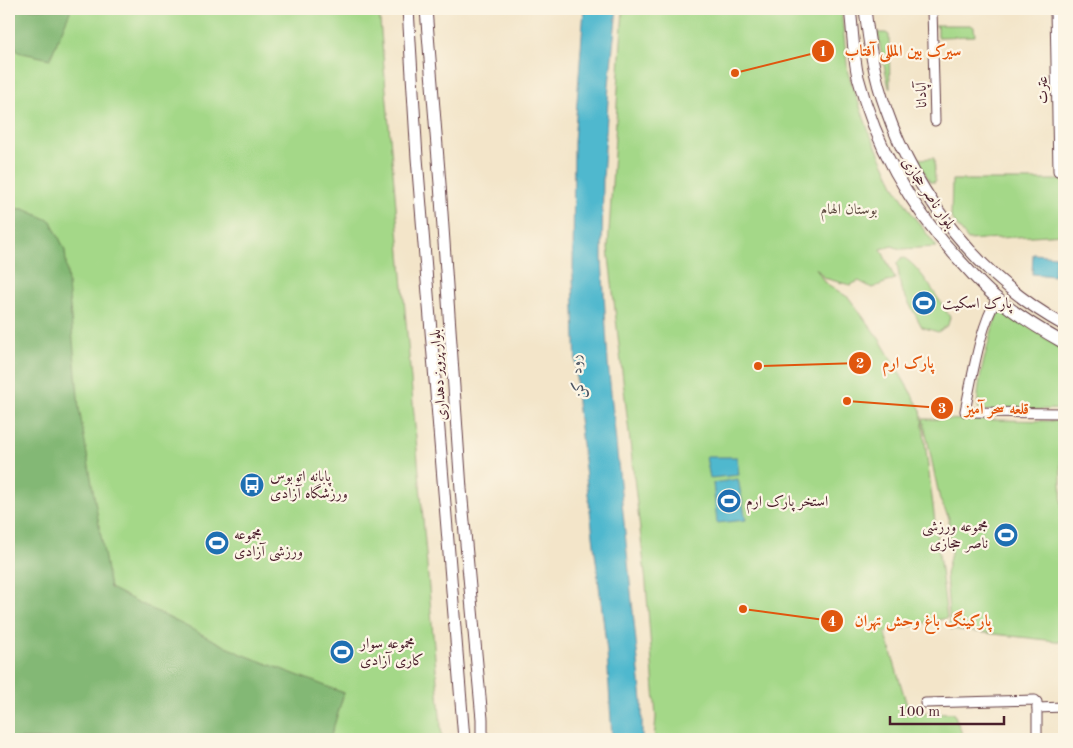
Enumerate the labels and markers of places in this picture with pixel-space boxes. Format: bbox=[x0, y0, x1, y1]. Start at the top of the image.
callout: سیرک بین المللی آفتاب bbox=[810, 35, 972, 66]
sports icon: پارک اسکیت bbox=[911, 290, 937, 316]
place label: پارک اسکیت bbox=[942, 295, 1013, 314]
callout: پارک ارم bbox=[848, 347, 944, 378]
callout: قلعه سحر آمیز bbox=[930, 393, 1039, 424]
place label: پایانه اتوبوس ورزشگاه آزادی bbox=[270, 470, 348, 502]
bus stop icon: پایانه اتوبوس ورزشگاه آزادی bbox=[239, 472, 265, 498]
sports icon: استخر پارک ارم bbox=[716, 488, 742, 514]
place label: استخر پارک ارم bbox=[746, 494, 828, 514]
place label: مجموعه ورزشی ناصر حجازی bbox=[922, 520, 988, 553]
sports icon: مجموعه ورزشی ناصر حجازی bbox=[993, 522, 1019, 548]
place label: مجموعه ورزشی آزادی bbox=[234, 528, 303, 562]
sports icon: مجموعه ورزشی آزادی bbox=[204, 530, 230, 556]
callout: پارکینگ باغ وحش تهران bbox=[820, 605, 1001, 636]
place label: مجموعه سوار کاری آزادی bbox=[358, 637, 424, 669]
sports icon: مجموعه سوار کاری آزادی bbox=[329, 639, 355, 665]

